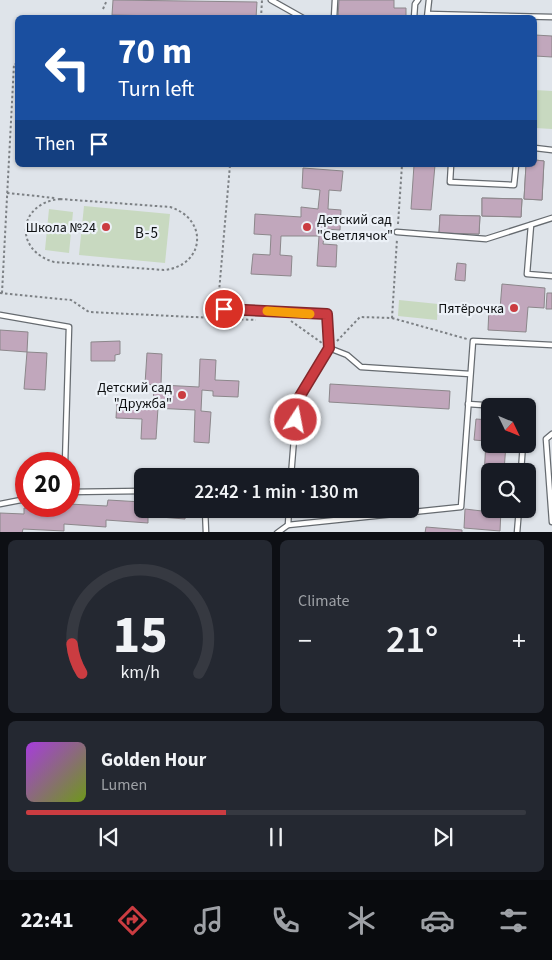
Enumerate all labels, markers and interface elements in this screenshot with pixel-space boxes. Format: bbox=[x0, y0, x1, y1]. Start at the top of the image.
text: 70 m bbox=[118, 27, 192, 77]
icon: left bbox=[35, 35, 100, 100]
text: Turn left bbox=[118, 73, 194, 105]
icon: arrive bbox=[85, 130, 113, 158]
text: Then bbox=[35, 131, 75, 158]
place label: Детский сад "Светлячок" bbox=[317, 210, 393, 246]
place label: Школа №24 bbox=[26, 218, 96, 238]
marker: Школа №24 bbox=[100, 221, 112, 233]
marker: Детский сад "Светлячок" bbox=[301, 221, 313, 233]
district label: В-5 bbox=[135, 223, 159, 244]
pin bbox=[203, 288, 245, 330]
icon: arrive bbox=[210, 295, 238, 323]
place label: Пятёрочка bbox=[438, 299, 504, 319]
marker: Пятёрочка bbox=[508, 302, 520, 314]
place label: Детский сад "Дружба" bbox=[97, 378, 173, 414]
marker: Детский сад "Дружба" bbox=[176, 389, 188, 401]
position arrow bbox=[269, 393, 321, 445]
north arrow bbox=[481, 398, 536, 452]
map controls bbox=[481, 398, 536, 518]
speed limit sign: 20 bbox=[15, 452, 80, 517]
button: search bbox=[481, 463, 536, 518]
text: 22:42 · 1 min · 130 m bbox=[194, 479, 359, 506]
text: Climate bbox=[298, 590, 349, 612]
text: 15 bbox=[113, 599, 167, 673]
text: 21° bbox=[386, 613, 438, 667]
text: − bbox=[298, 621, 312, 661]
text: + bbox=[512, 621, 526, 661]
text: km/h bbox=[120, 660, 160, 685]
text: Golden Hour bbox=[101, 747, 206, 774]
text: Lumen bbox=[101, 774, 147, 796]
icon: previous bbox=[95, 823, 123, 851]
icon: pause bbox=[262, 823, 290, 851]
icon: next bbox=[429, 823, 457, 851]
icon: directions bbox=[115, 903, 150, 938]
icon: music bbox=[191, 903, 226, 938]
icon: phone bbox=[268, 903, 303, 938]
icon: climate bbox=[344, 903, 379, 938]
icon: car bbox=[420, 903, 455, 938]
icon: filters bbox=[496, 903, 531, 938]
text: 22:41 bbox=[21, 904, 74, 936]

